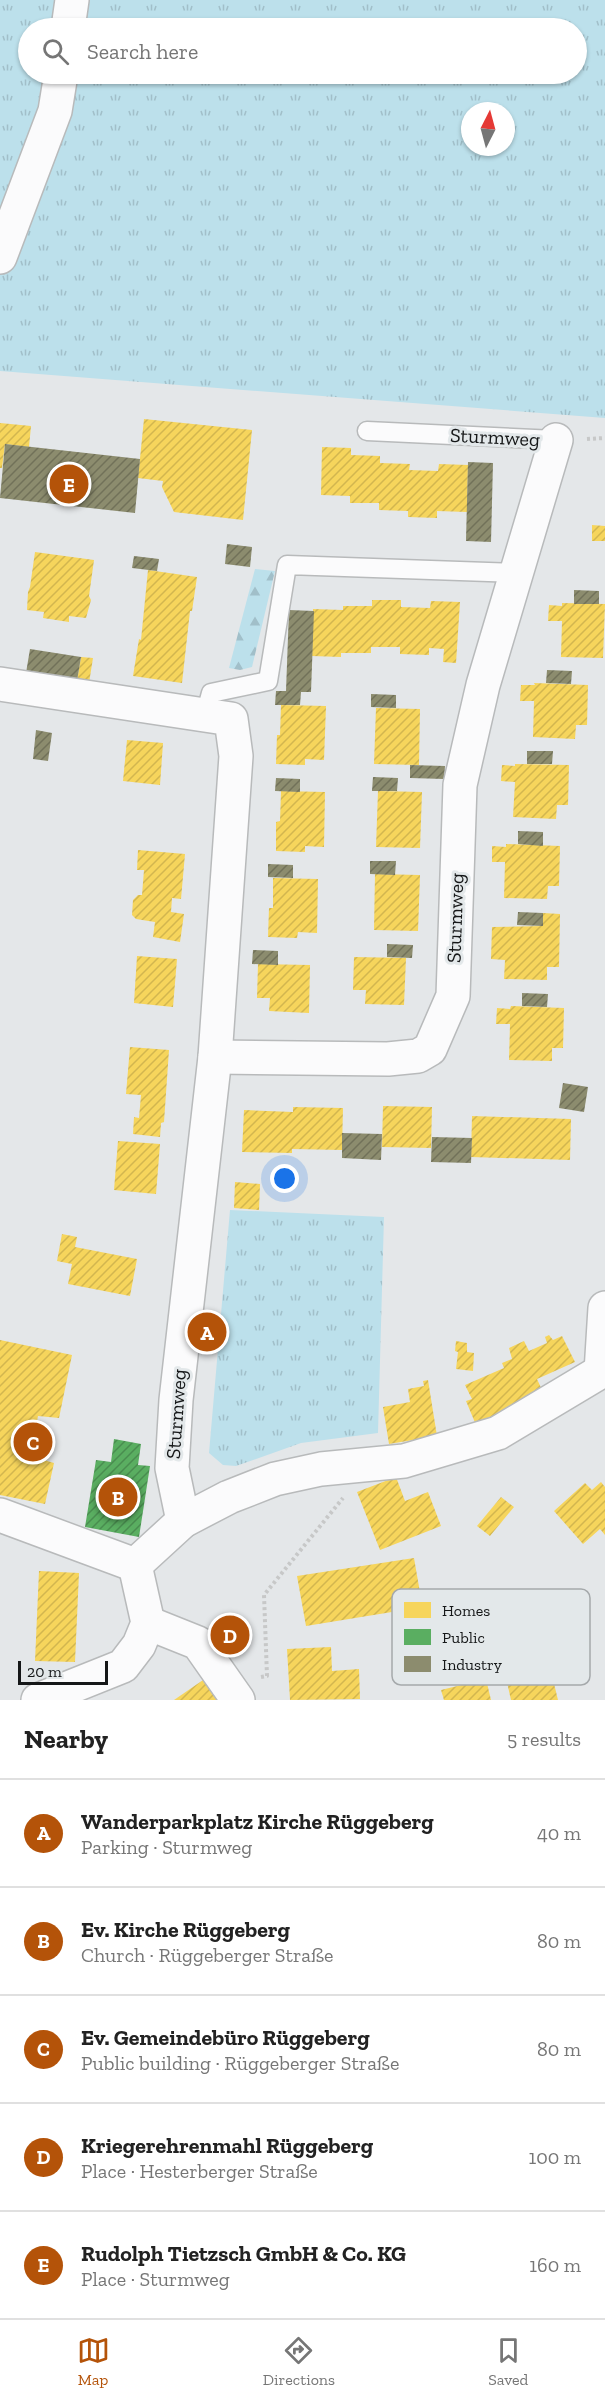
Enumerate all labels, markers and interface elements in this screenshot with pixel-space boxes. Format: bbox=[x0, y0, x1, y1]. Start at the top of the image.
search box bbox=[18, 18, 587, 84]
icon: search bbox=[39, 35, 72, 68]
text: Search here bbox=[87, 38, 198, 65]
north arrow bbox=[461, 102, 515, 156]
street label: Sturmweg bbox=[449, 423, 541, 451]
pin: E bbox=[50, 462, 88, 506]
street label: Sturmweg bbox=[441, 873, 469, 963]
your location bbox=[270, 1164, 299, 1193]
pin: A bbox=[188, 1310, 226, 1354]
street label: Sturmweg bbox=[161, 1368, 191, 1460]
pin: C bbox=[14, 1420, 52, 1464]
pin: B bbox=[98, 1474, 138, 1520]
legend bbox=[392, 1589, 590, 1685]
text: Homes bbox=[442, 1601, 490, 1620]
pin: D bbox=[210, 1612, 250, 1658]
text: Public bbox=[442, 1628, 485, 1647]
text: Industry bbox=[442, 1655, 503, 1674]
scale bar bbox=[18, 1658, 108, 1686]
text: 20 m bbox=[27, 1662, 62, 1681]
text: Nearby bbox=[24, 1723, 108, 1755]
text: 5 results bbox=[507, 1727, 581, 1751]
text: Wanderparkplatz Kirche Rüggeberg bbox=[81, 1808, 434, 1835]
text: A bbox=[37, 1821, 50, 1845]
text: 40 m bbox=[537, 1821, 581, 1845]
text: Parking · Sturmweg bbox=[81, 1835, 252, 1859]
text: Ev. Kirche Rüggeberg bbox=[81, 1916, 290, 1943]
text: B bbox=[37, 1929, 50, 1953]
text: 80 m bbox=[537, 1929, 581, 1953]
text: Church · Rüggeberger Straße bbox=[81, 1943, 333, 1967]
text: Ev. Gemeindebüro Rüggeberg bbox=[81, 2024, 370, 2051]
text: C bbox=[37, 2037, 50, 2061]
text: 80 m bbox=[537, 2037, 581, 2061]
text: Public building · Rüggeberger Straße bbox=[81, 2051, 399, 2075]
text: Kriegerehrenmahl Rüggeberg bbox=[81, 2132, 373, 2159]
text: D bbox=[37, 2145, 50, 2169]
text: 100 m bbox=[528, 2145, 581, 2169]
text: Place · Hesterberger Straße bbox=[81, 2159, 318, 2183]
text: Rudolph Tietzsch GmbH & Co. KG bbox=[81, 2240, 406, 2267]
text: E bbox=[38, 2253, 49, 2277]
text: 160 m bbox=[529, 2253, 581, 2277]
text: Place · Sturmweg bbox=[81, 2267, 230, 2291]
tab: Map bbox=[77, 2334, 110, 2389]
tab: Directions bbox=[263, 2334, 335, 2389]
tab: Saved bbox=[488, 2334, 528, 2389]

